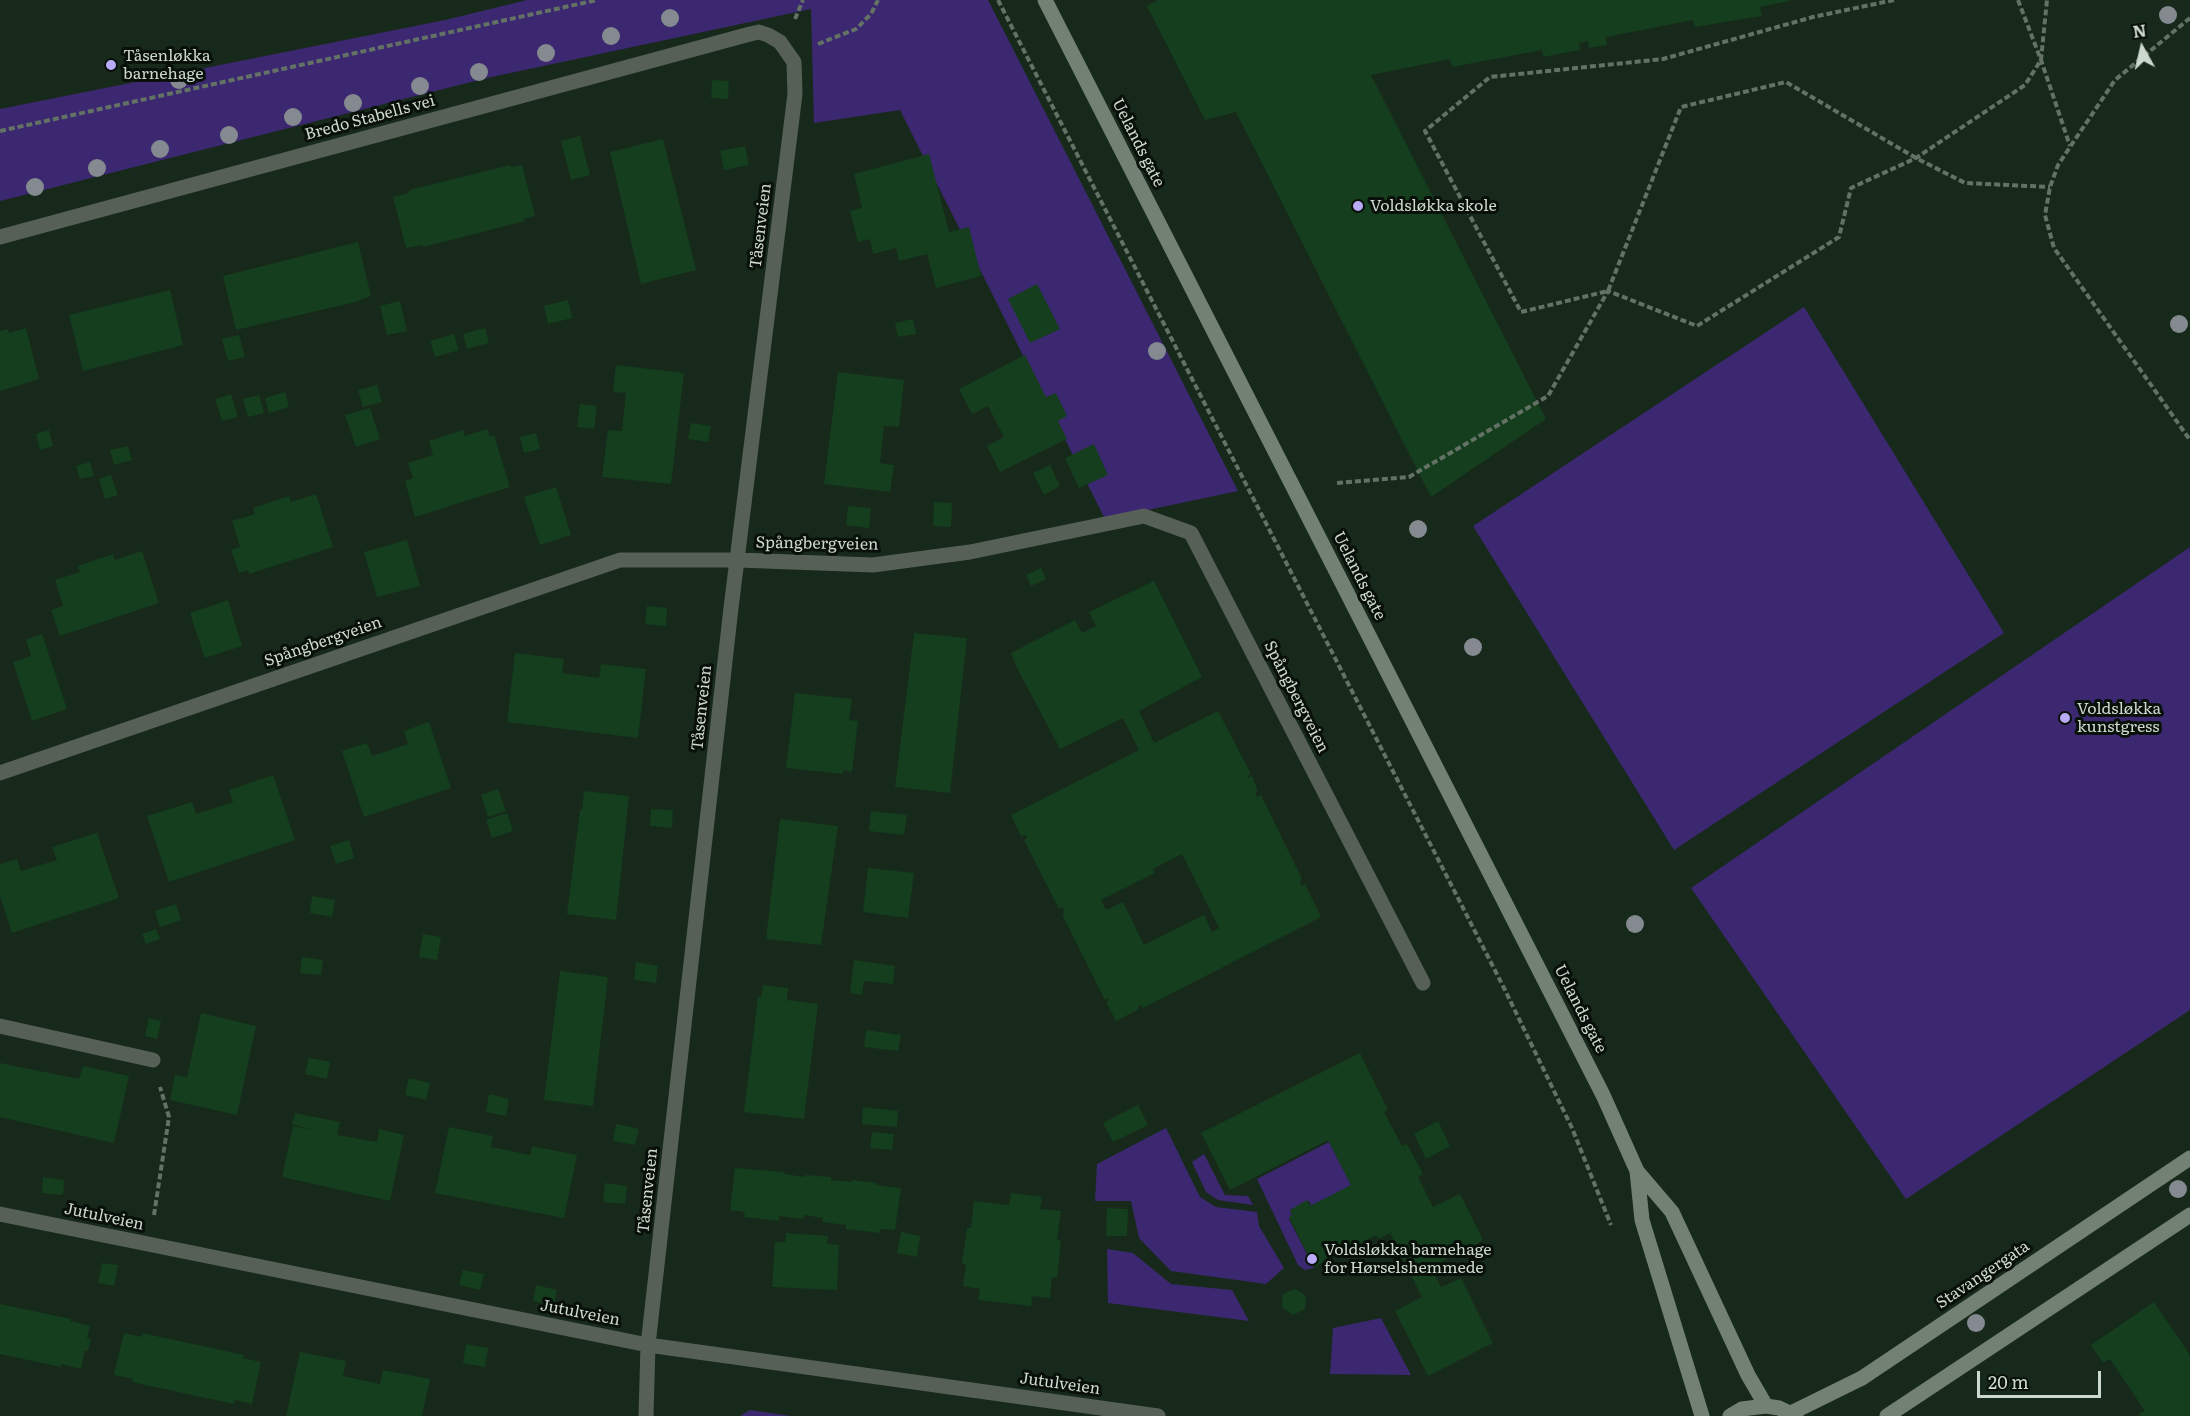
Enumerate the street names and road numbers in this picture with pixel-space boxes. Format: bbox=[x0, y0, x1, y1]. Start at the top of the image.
street label: Bredo Stabells vei bbox=[303, 91, 437, 145]
street label: Uelands gate bbox=[1108, 96, 1168, 190]
street label: Tåsenveien bbox=[746, 182, 776, 270]
street label: Uelands gate bbox=[1329, 529, 1389, 623]
street label: Spångbergveien bbox=[755, 533, 879, 555]
street label: Spångbergveien bbox=[262, 613, 384, 671]
street label: Spångbergveien bbox=[1260, 638, 1332, 756]
street label: Tåsenveien bbox=[688, 664, 716, 752]
street label: Uelands gate bbox=[1550, 962, 1610, 1056]
street label: Tåsenveien bbox=[634, 1147, 662, 1235]
street label: Jutulveien bbox=[62, 1199, 146, 1235]
street label: Stavangergata bbox=[1933, 1237, 2033, 1313]
street label: Jutulveien bbox=[538, 1296, 622, 1330]
street label: Jutulveien bbox=[1019, 1369, 1101, 1399]

